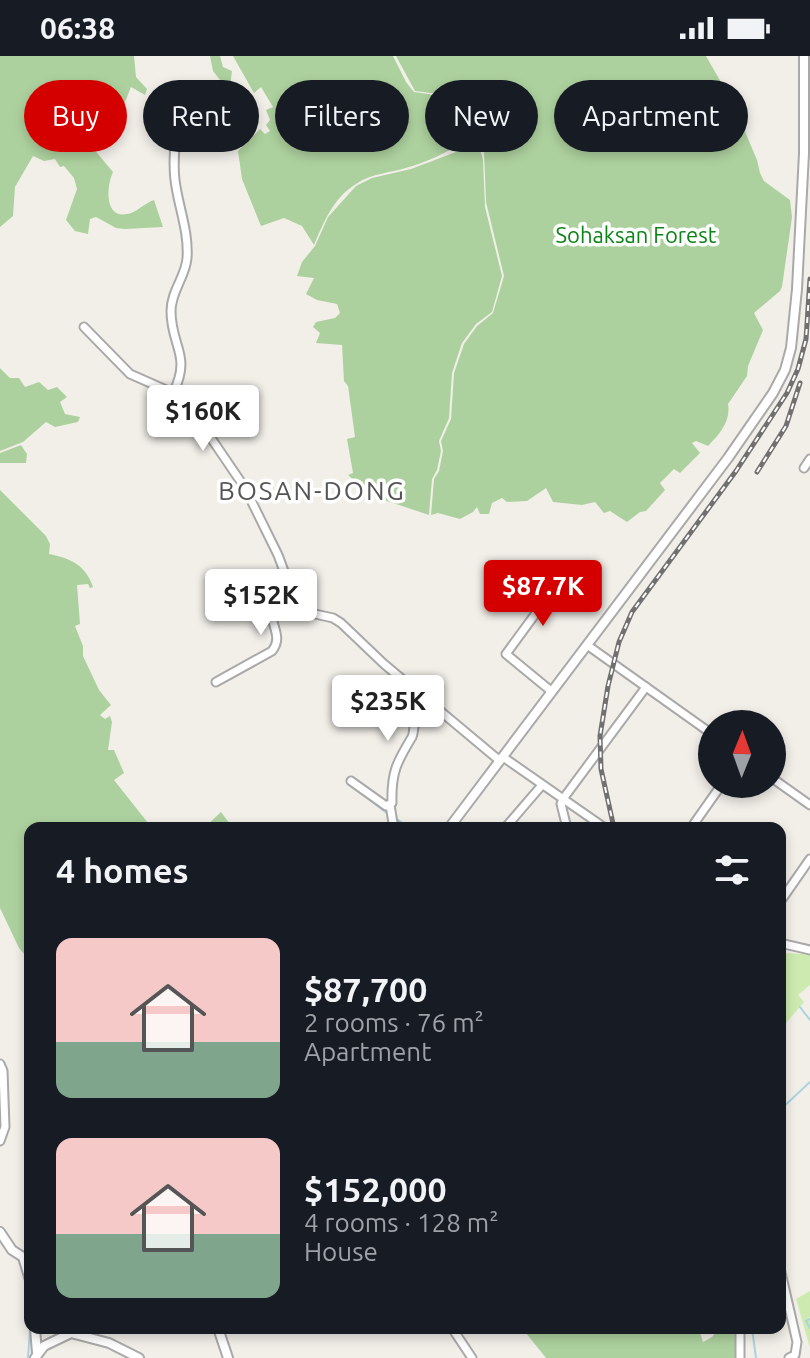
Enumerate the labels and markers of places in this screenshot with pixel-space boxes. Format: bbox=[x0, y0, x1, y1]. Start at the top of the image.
pin: $160K bbox=[147, 385, 259, 453]
pin: $87.7K bbox=[478, 560, 608, 628]
pin: $152K bbox=[205, 569, 317, 637]
pin: $235K bbox=[332, 675, 444, 743]

